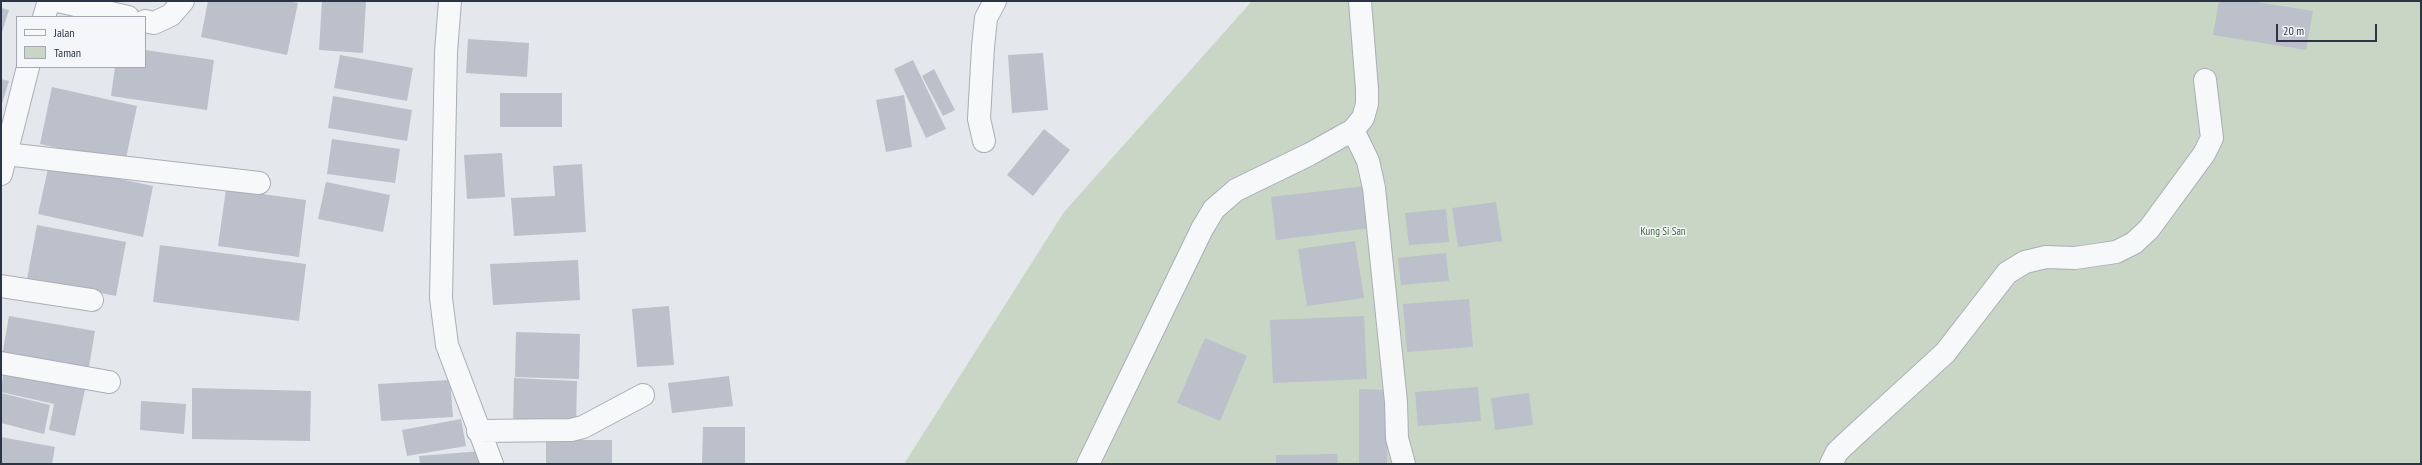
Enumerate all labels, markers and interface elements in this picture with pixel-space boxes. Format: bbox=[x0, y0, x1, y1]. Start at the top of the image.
legend bbox=[16, 16, 146, 68]
scale bar bbox=[2278, 16, 2379, 42]
text: 20 m bbox=[2283, 23, 2304, 38]
text: Jalan bbox=[54, 25, 75, 40]
text: Taman bbox=[54, 45, 81, 60]
park label: Kung Si San bbox=[1640, 225, 1686, 239]

